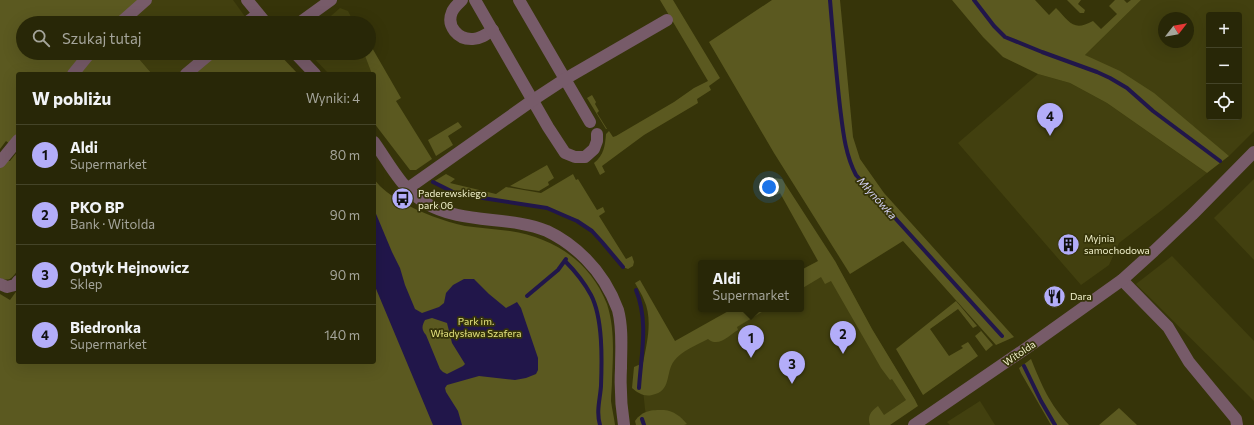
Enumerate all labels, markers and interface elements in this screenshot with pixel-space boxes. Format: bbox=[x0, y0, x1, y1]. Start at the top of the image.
north arrow bbox=[1158, 12, 1194, 48]
map controls bbox=[1206, 12, 1242, 120]
button: + bbox=[1206, 12, 1242, 48]
search box bbox=[16, 16, 376, 60]
icon: search bbox=[30, 27, 52, 49]
text: Szukaj tutaj bbox=[62, 29, 142, 47]
button: − bbox=[1206, 48, 1242, 84]
button: locate bbox=[1206, 84, 1242, 120]
text: W pobliżu bbox=[32, 88, 111, 109]
text: Wyniki: 4 bbox=[306, 90, 360, 106]
pin: 4 bbox=[1037, 103, 1063, 136]
text: Aldi bbox=[70, 138, 98, 156]
text: 1 bbox=[42, 147, 48, 163]
text: 80 m bbox=[330, 147, 360, 163]
text: Supermarket bbox=[70, 156, 147, 172]
water label: Młynówka bbox=[855, 174, 900, 222]
your location bbox=[759, 177, 779, 197]
bus stop icon: Paderewskiego park 06 bbox=[389, 186, 415, 212]
place label: Paderewskiego park 06 bbox=[418, 187, 487, 211]
text: PKO BP bbox=[70, 198, 124, 216]
text: 2 bbox=[41, 207, 49, 223]
text: 90 m bbox=[330, 207, 360, 223]
text: Bank · Witolda bbox=[70, 216, 155, 232]
building icon: Myjnia samochodowa bbox=[1056, 231, 1082, 257]
place label: Myjnia samochodowa bbox=[1084, 232, 1150, 256]
text: Optyk Hejnowicz bbox=[70, 258, 189, 276]
popup bbox=[698, 260, 804, 312]
text: 3 bbox=[41, 267, 49, 283]
text: 90 m bbox=[330, 267, 360, 283]
text: Aldi bbox=[713, 269, 740, 287]
text: Sklep bbox=[70, 276, 103, 292]
restaurant icon: Dara bbox=[1042, 283, 1068, 309]
text: Supermarket bbox=[713, 287, 789, 303]
place label: Dara bbox=[1070, 290, 1092, 302]
park label: Park im. Władysława Szafera bbox=[430, 315, 522, 339]
text: Biedronka bbox=[70, 318, 141, 336]
pin: 2 bbox=[830, 321, 856, 354]
pin: 1 bbox=[738, 325, 764, 358]
text: 4 bbox=[41, 327, 49, 343]
text: 140 m bbox=[324, 327, 360, 343]
text: Supermarket bbox=[70, 336, 147, 352]
street label: Witolda bbox=[1001, 338, 1037, 368]
pin: 3 bbox=[779, 351, 805, 384]

